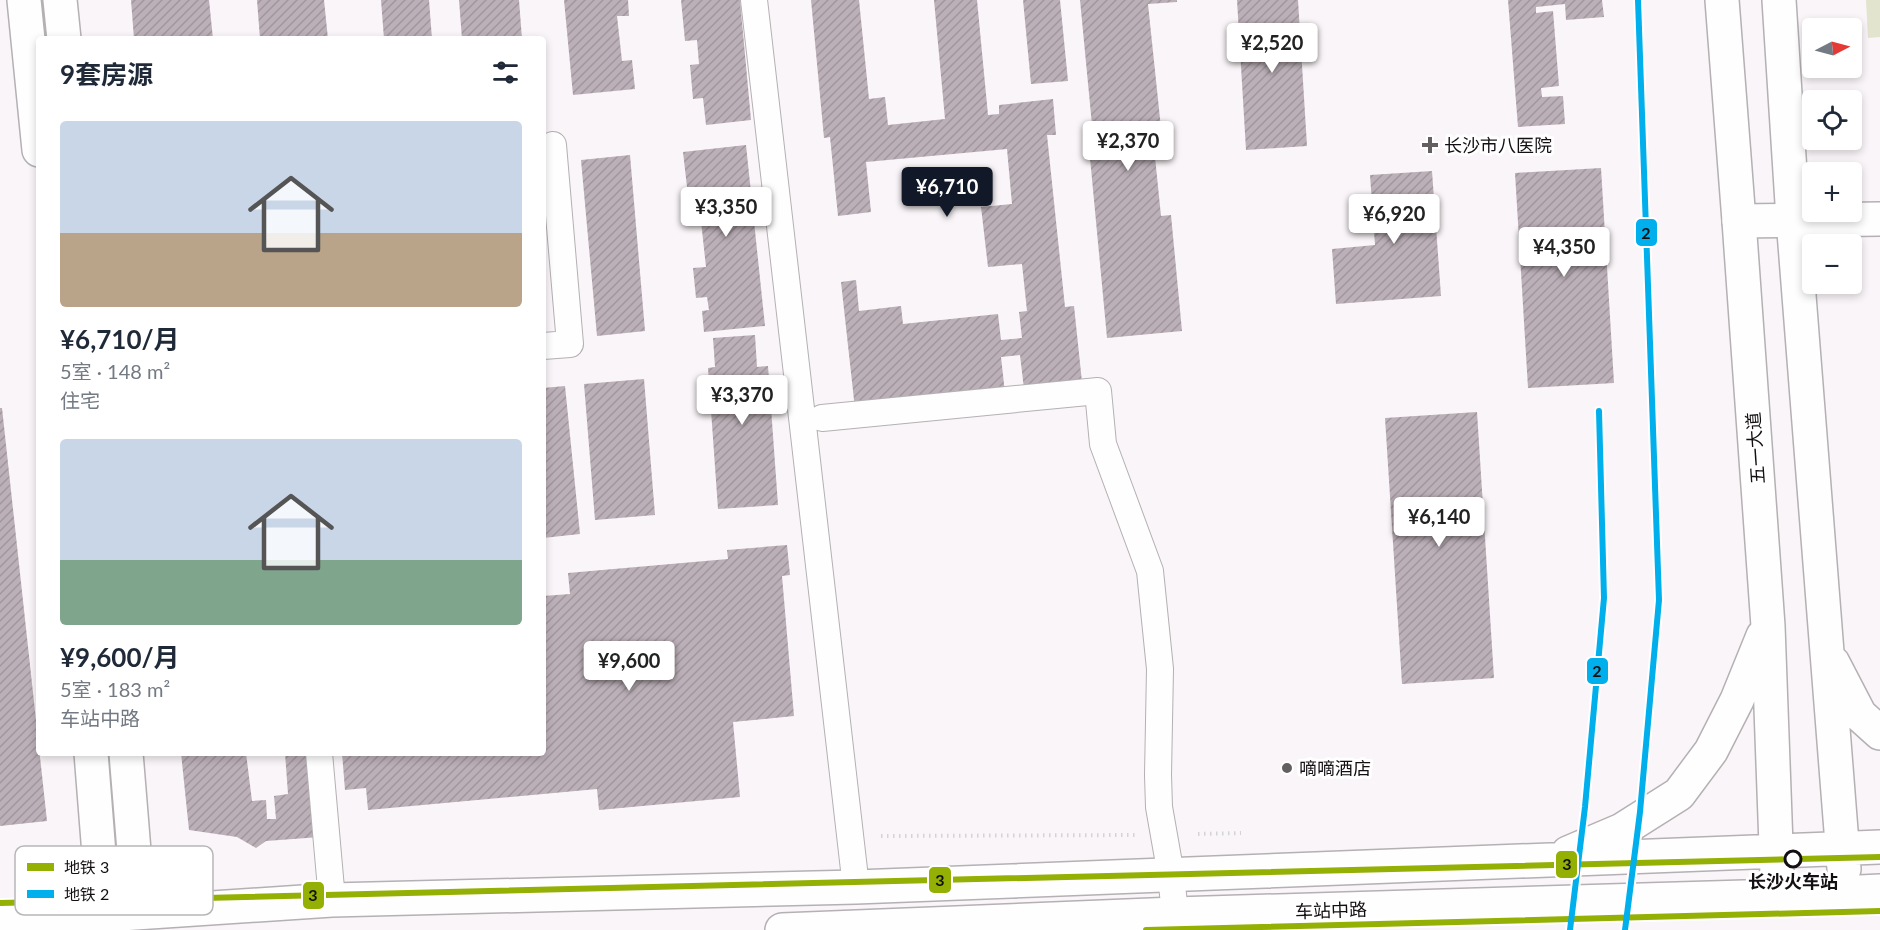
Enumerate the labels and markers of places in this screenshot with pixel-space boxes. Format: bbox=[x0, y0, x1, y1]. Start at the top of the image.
pin: ¥2,520 bbox=[1223, 23, 1321, 74]
pin: ¥2,370 bbox=[1079, 121, 1177, 172]
place label: 长沙市八医院 bbox=[1444, 134, 1552, 156]
marker: 长沙市八医院 bbox=[1421, 136, 1439, 154]
pin: ¥6,710 bbox=[898, 167, 996, 218]
pin: ¥3,350 bbox=[677, 187, 775, 238]
pin: ¥6,920 bbox=[1345, 194, 1443, 245]
pin: ¥4,350 bbox=[1515, 227, 1613, 278]
pin: ¥3,370 bbox=[693, 375, 791, 426]
pin: ¥6,140 bbox=[1390, 497, 1488, 548]
pin: ¥9,600 bbox=[580, 641, 678, 692]
place label: 嘀嘀酒店 bbox=[1299, 757, 1371, 779]
marker: 嘀嘀酒店 bbox=[1280, 761, 1294, 775]
marker: 长沙火车站 bbox=[1784, 850, 1802, 868]
place label: 长沙火车站 bbox=[1748, 870, 1838, 892]

